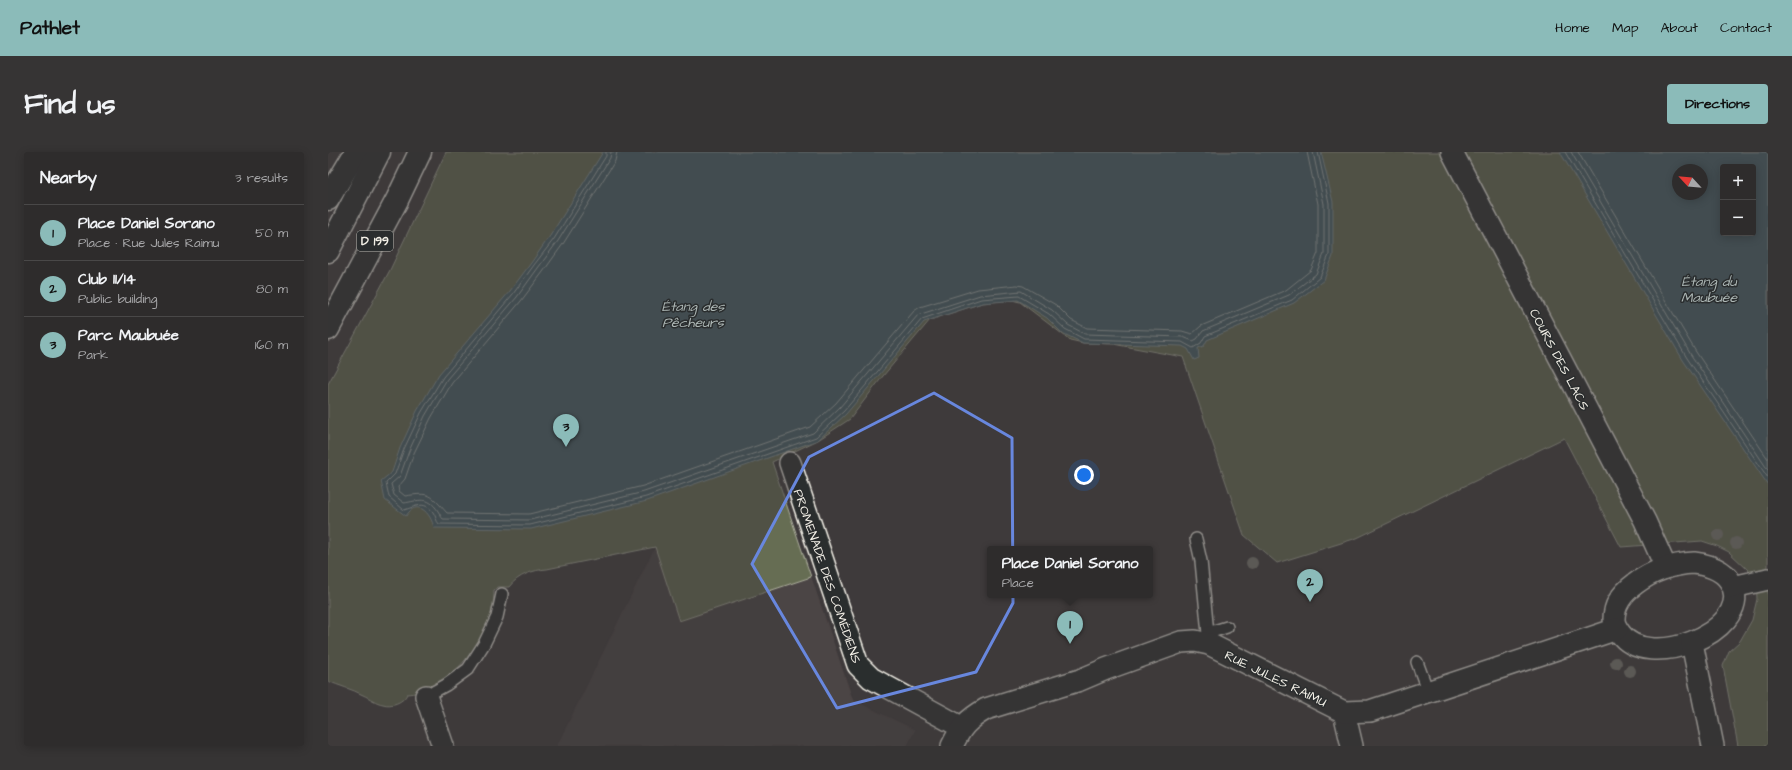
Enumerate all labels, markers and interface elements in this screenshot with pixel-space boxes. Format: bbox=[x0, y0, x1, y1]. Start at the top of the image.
text: Pathlet bbox=[20, 15, 80, 42]
text: Home bbox=[1555, 18, 1590, 38]
text: Map bbox=[1612, 18, 1638, 38]
text: About bbox=[1660, 18, 1698, 38]
text: Contact bbox=[1720, 18, 1772, 38]
button: Directions bbox=[1667, 84, 1768, 124]
text: Find us bbox=[24, 85, 115, 124]
north arrow bbox=[1672, 164, 1708, 200]
map controls bbox=[1720, 164, 1756, 236]
button: + bbox=[1720, 164, 1756, 200]
text: Nearby bbox=[40, 166, 97, 190]
text: 3 results bbox=[235, 169, 288, 187]
button: − bbox=[1720, 200, 1756, 236]
text: Place Daniel Sorano bbox=[78, 213, 215, 234]
text: 1 bbox=[52, 224, 54, 242]
text: 50 m bbox=[255, 224, 288, 242]
road number: D 199 bbox=[357, 231, 393, 251]
text: Place · Rue Jules Raimu bbox=[78, 234, 219, 252]
text: Club 11/14 bbox=[78, 269, 136, 290]
water label: Étang du Maubuée bbox=[1681, 272, 1738, 308]
text: 2 bbox=[49, 280, 57, 298]
text: 80 m bbox=[256, 280, 288, 298]
text: Public building bbox=[78, 290, 157, 308]
water label: Étang des Pêcheurs bbox=[662, 297, 725, 333]
street label: COURS DES LACS bbox=[1525, 306, 1593, 413]
text: Parc Maubuée bbox=[78, 325, 179, 346]
text: 3 bbox=[50, 336, 56, 354]
text: 160 m bbox=[255, 336, 288, 354]
text: Park bbox=[78, 346, 108, 364]
pin: 3 bbox=[553, 414, 579, 447]
your location bbox=[1074, 465, 1094, 485]
street label: PROMENADE DES COMÉDIENS bbox=[789, 487, 865, 666]
popup bbox=[987, 546, 1153, 598]
text: Place Daniel Sorano bbox=[1002, 553, 1138, 574]
pin: 2 bbox=[1297, 569, 1323, 602]
text: Place bbox=[1002, 574, 1034, 592]
pin: 1 bbox=[1057, 611, 1083, 644]
street label: RUE JULES RAIMU bbox=[1222, 646, 1330, 711]

